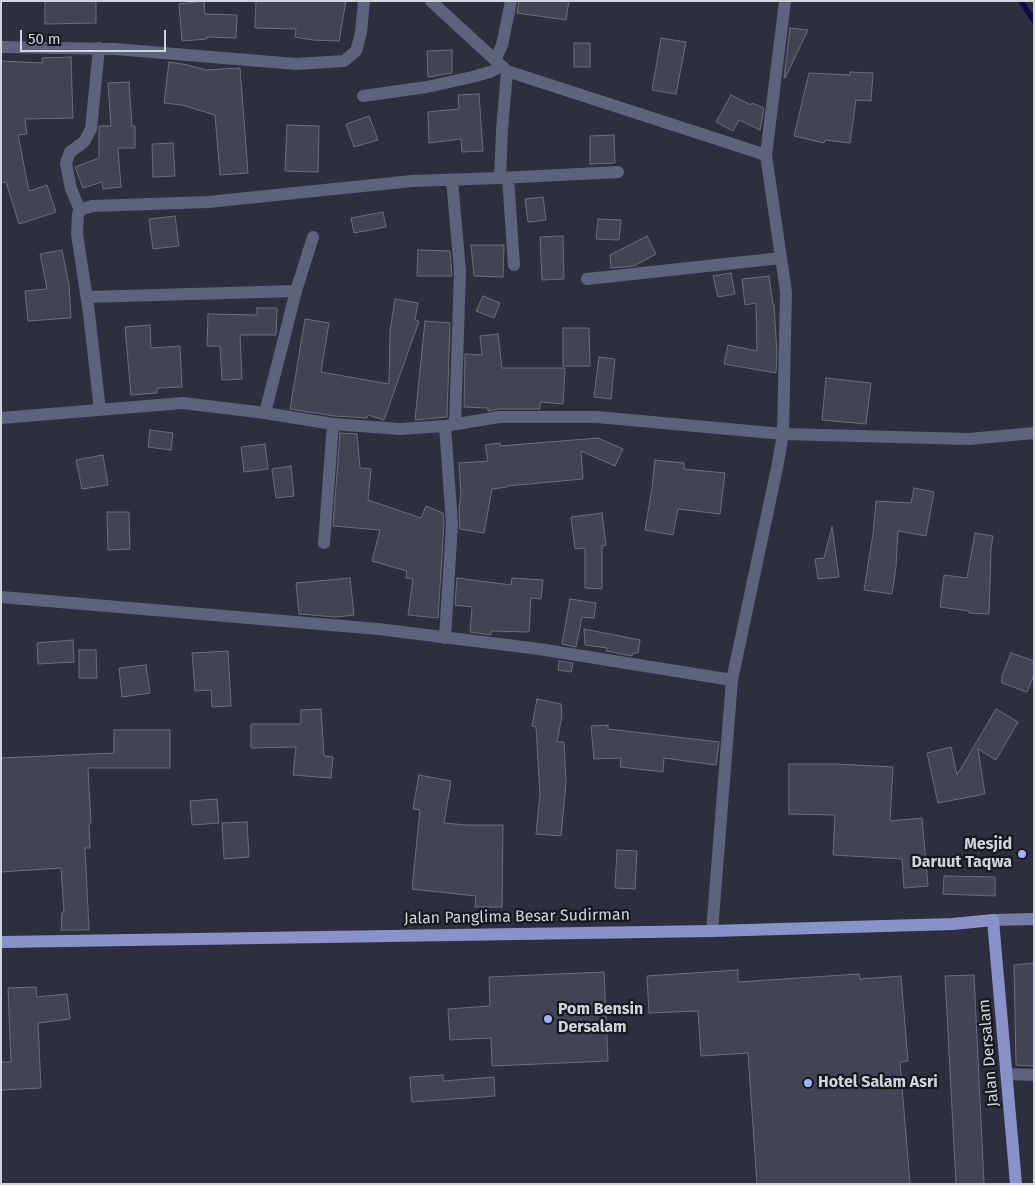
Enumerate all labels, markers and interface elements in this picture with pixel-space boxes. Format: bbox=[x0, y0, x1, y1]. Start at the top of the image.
scale bar bbox=[22, 20, 169, 52]
text: 50 m bbox=[28, 30, 61, 48]
place label: Mesjid Daruut Taqwa bbox=[912, 835, 1012, 873]
marker: Mesjid Daruut Taqwa bbox=[1016, 848, 1028, 860]
street label: Jalan Panglima Besar Sudirman bbox=[404, 905, 630, 929]
street label: Jalan Dersalam bbox=[975, 998, 1003, 1108]
place label: Pom Bensin Dersalam bbox=[558, 1000, 643, 1038]
marker: Pom Bensin Dersalam bbox=[542, 1013, 554, 1025]
place label: Hotel Salam Asri bbox=[818, 1073, 938, 1093]
marker: Hotel Salam Asri bbox=[802, 1077, 814, 1089]

